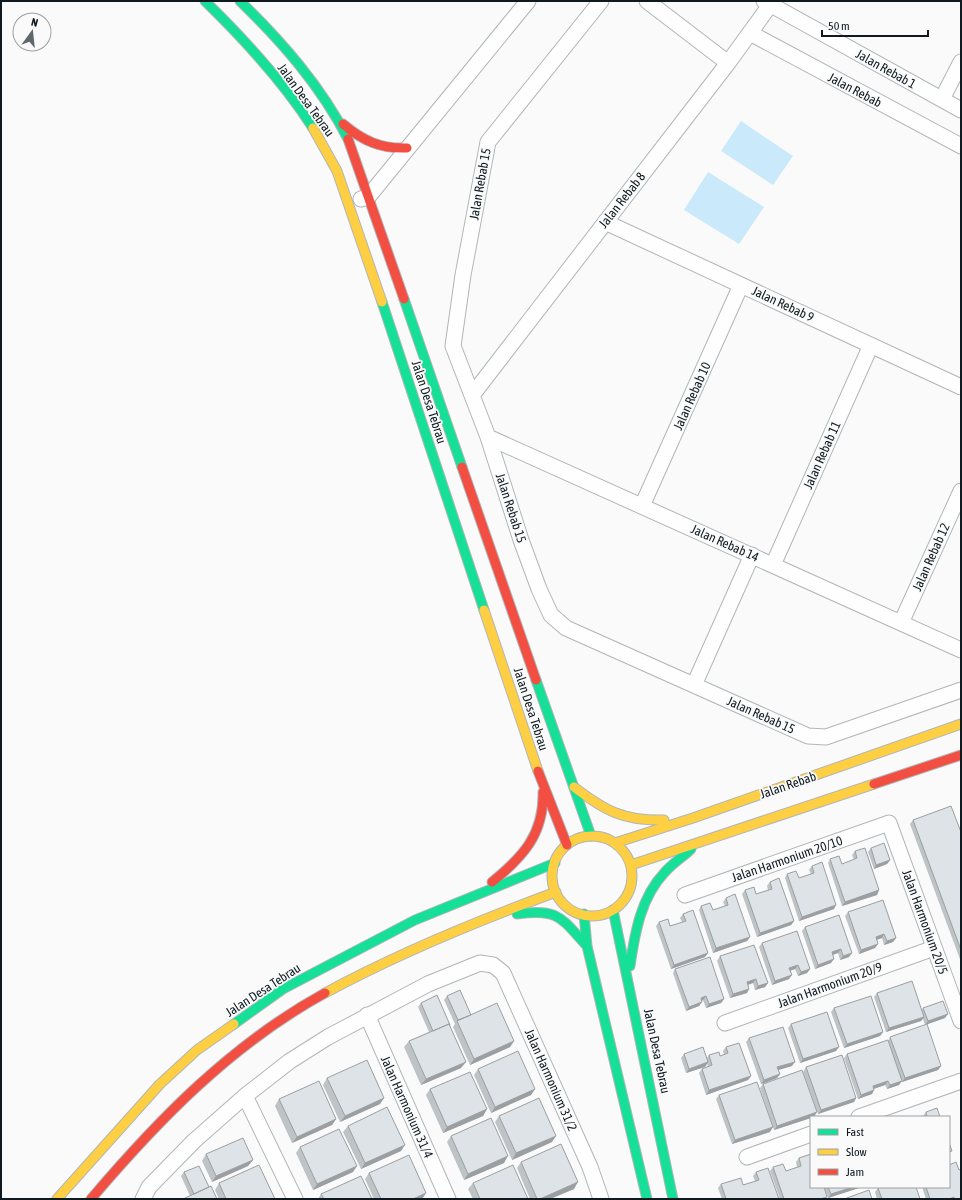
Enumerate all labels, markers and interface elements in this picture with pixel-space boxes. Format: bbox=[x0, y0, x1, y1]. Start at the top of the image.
north arrow bbox=[12, 12, 52, 52]
scale bar bbox=[822, 12, 928, 38]
text: N bbox=[30, 16, 39, 29]
text: 50 m bbox=[828, 19, 850, 33]
street label: Jalan Rebab 1 bbox=[853, 46, 919, 92]
street label: Jalan Desa Tebrau bbox=[275, 61, 337, 139]
street label: Jalan Rebab bbox=[825, 69, 885, 111]
street label: Jalan Rebab 15 bbox=[466, 147, 494, 221]
street label: Jalan Rebab 8 bbox=[596, 169, 648, 231]
street label: Jalan Rebab 9 bbox=[750, 283, 816, 325]
street label: Jalan Desa Tebrau bbox=[409, 359, 449, 445]
street label: Jalan Rebab 10 bbox=[670, 360, 714, 432]
street label: Jalan Rebab 11 bbox=[800, 419, 844, 491]
street label: Jalan Rebab 15 bbox=[493, 471, 529, 545]
street label: Jalan Rebab 14 bbox=[689, 521, 761, 565]
street label: Jalan Rebab 12 bbox=[909, 521, 953, 593]
street label: Jalan Desa Tebrau bbox=[511, 666, 551, 752]
street label: Jalan Rebab 15 bbox=[725, 693, 797, 737]
street label: Jalan Rebab bbox=[758, 768, 818, 802]
street label: Jalan Harmonium 20/10 bbox=[730, 833, 844, 885]
street label: Jalan Harmonium 20/5 bbox=[899, 868, 951, 976]
street label: Jalan Harmonium 20/9 bbox=[776, 959, 884, 1011]
street label: Jalan Desa Tebrau bbox=[223, 960, 303, 1020]
street label: Jalan Desa Tebrau bbox=[641, 1007, 673, 1095]
street label: Jalan Harmonium 31/2 bbox=[522, 1027, 580, 1133]
street label: Jalan Harmonium 31/4 bbox=[378, 1054, 436, 1160]
legend bbox=[810, 1116, 950, 1188]
text: Fast bbox=[846, 1125, 864, 1139]
text: Slow bbox=[846, 1145, 867, 1159]
text: Jam bbox=[846, 1165, 864, 1179]

